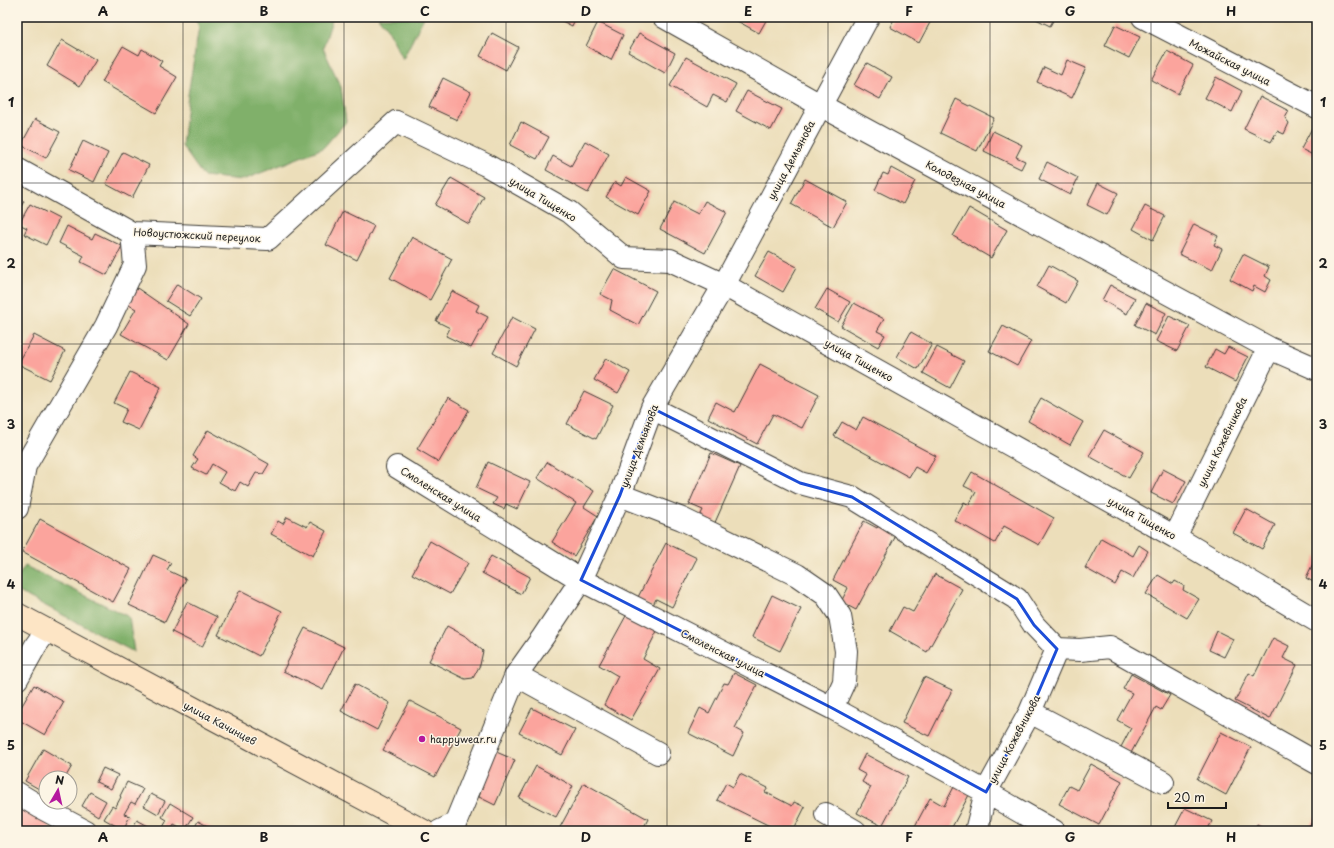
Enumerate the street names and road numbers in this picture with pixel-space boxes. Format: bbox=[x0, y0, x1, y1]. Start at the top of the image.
street label: Можайская улица bbox=[1187, 34, 1274, 89]
street label: улица Демьянова bbox=[763, 117, 818, 202]
street label: Колодезная улица bbox=[923, 156, 1010, 211]
street label: улица Тищенко bbox=[507, 173, 580, 225]
street label: Новоустюжский переулок bbox=[133, 224, 261, 246]
street label: улица Тищенко bbox=[822, 335, 896, 385]
street label: улица Кожевникова bbox=[1193, 394, 1250, 489]
street label: улица Демьянова bbox=[616, 401, 662, 490]
street label: Смоленская улица bbox=[398, 463, 485, 525]
street label: улица Тищенко bbox=[1105, 493, 1179, 543]
street label: Смоленская улица bbox=[678, 625, 769, 681]
street label: улица Кожевникова bbox=[984, 691, 1044, 786]
street label: улица Качинцев bbox=[181, 697, 260, 748]

